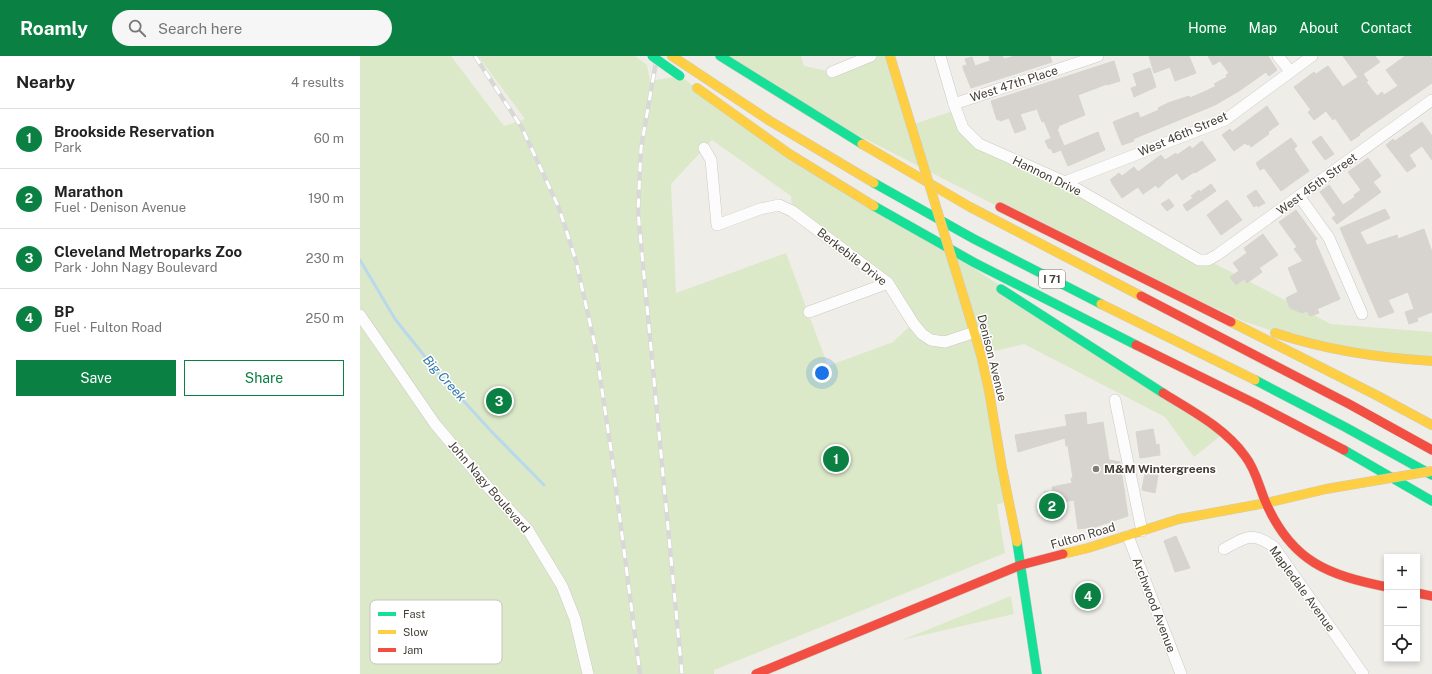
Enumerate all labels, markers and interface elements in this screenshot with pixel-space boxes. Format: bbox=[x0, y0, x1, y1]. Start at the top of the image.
search box bbox=[112, 10, 392, 46]
text: Roamly bbox=[20, 17, 88, 39]
icon: search bbox=[126, 17, 148, 39]
text: Search here bbox=[158, 20, 242, 37]
text: Home bbox=[1188, 20, 1227, 36]
text: Map bbox=[1249, 20, 1277, 36]
text: About bbox=[1299, 20, 1339, 36]
text: Contact bbox=[1361, 20, 1412, 36]
street label: West 47th Place bbox=[968, 63, 1060, 105]
text: Nearby bbox=[16, 72, 75, 92]
text: 4 results bbox=[291, 75, 344, 90]
street label: West 46th Street bbox=[1136, 109, 1230, 159]
text: Brookside Reservation bbox=[54, 123, 214, 140]
text: 1 bbox=[26, 131, 32, 146]
text: 60 m bbox=[314, 131, 344, 146]
text: Park bbox=[54, 140, 82, 155]
street label: West 45th Street bbox=[1274, 150, 1360, 218]
street label: Hannon Drive bbox=[1010, 153, 1084, 199]
text: Marathon bbox=[54, 183, 123, 200]
text: 2 bbox=[25, 191, 33, 206]
text: 190 m bbox=[308, 191, 344, 206]
text: Fuel · Denison Avenue bbox=[54, 200, 186, 215]
street label: Berkebile Drive bbox=[814, 225, 890, 289]
text: Cleveland Metroparks Zoo bbox=[54, 243, 242, 260]
text: 3 bbox=[25, 251, 33, 266]
text: 230 m bbox=[306, 251, 344, 266]
text: Park · John Nagy Boulevard bbox=[54, 260, 218, 275]
road number: I 71 bbox=[1039, 270, 1065, 288]
text: BP bbox=[54, 303, 74, 320]
text: 4 bbox=[25, 311, 33, 326]
text: 250 m bbox=[306, 311, 344, 326]
street label: Denison Avenue bbox=[974, 313, 1010, 403]
text: Fuel · Fulton Road bbox=[54, 320, 162, 335]
water label: Big Creek bbox=[420, 352, 469, 405]
button: Save bbox=[16, 360, 176, 396]
button: Share bbox=[184, 360, 344, 396]
your location bbox=[812, 363, 832, 383]
pin: 3 bbox=[486, 386, 512, 416]
street label: John Nagy Boulevard bbox=[445, 438, 533, 536]
pin: 1 bbox=[823, 444, 849, 474]
place label: M&M Wintergreens bbox=[1104, 462, 1216, 476]
marker: M&M Wintergreens bbox=[1091, 464, 1101, 474]
pin: 2 bbox=[1039, 491, 1065, 521]
street label: Fulton Road bbox=[1049, 520, 1117, 552]
street label: Mapledale Avenue bbox=[1266, 543, 1338, 635]
map controls bbox=[1384, 554, 1420, 662]
button: + bbox=[1384, 554, 1420, 590]
street label: Archwood Avenue bbox=[1129, 556, 1179, 655]
pin: 4 bbox=[1075, 581, 1101, 611]
button: − bbox=[1384, 590, 1420, 626]
legend bbox=[370, 600, 502, 664]
text: Fast bbox=[403, 608, 425, 620]
text: Slow bbox=[403, 626, 429, 638]
button: locate bbox=[1384, 626, 1420, 662]
text: Jam bbox=[403, 644, 423, 656]

